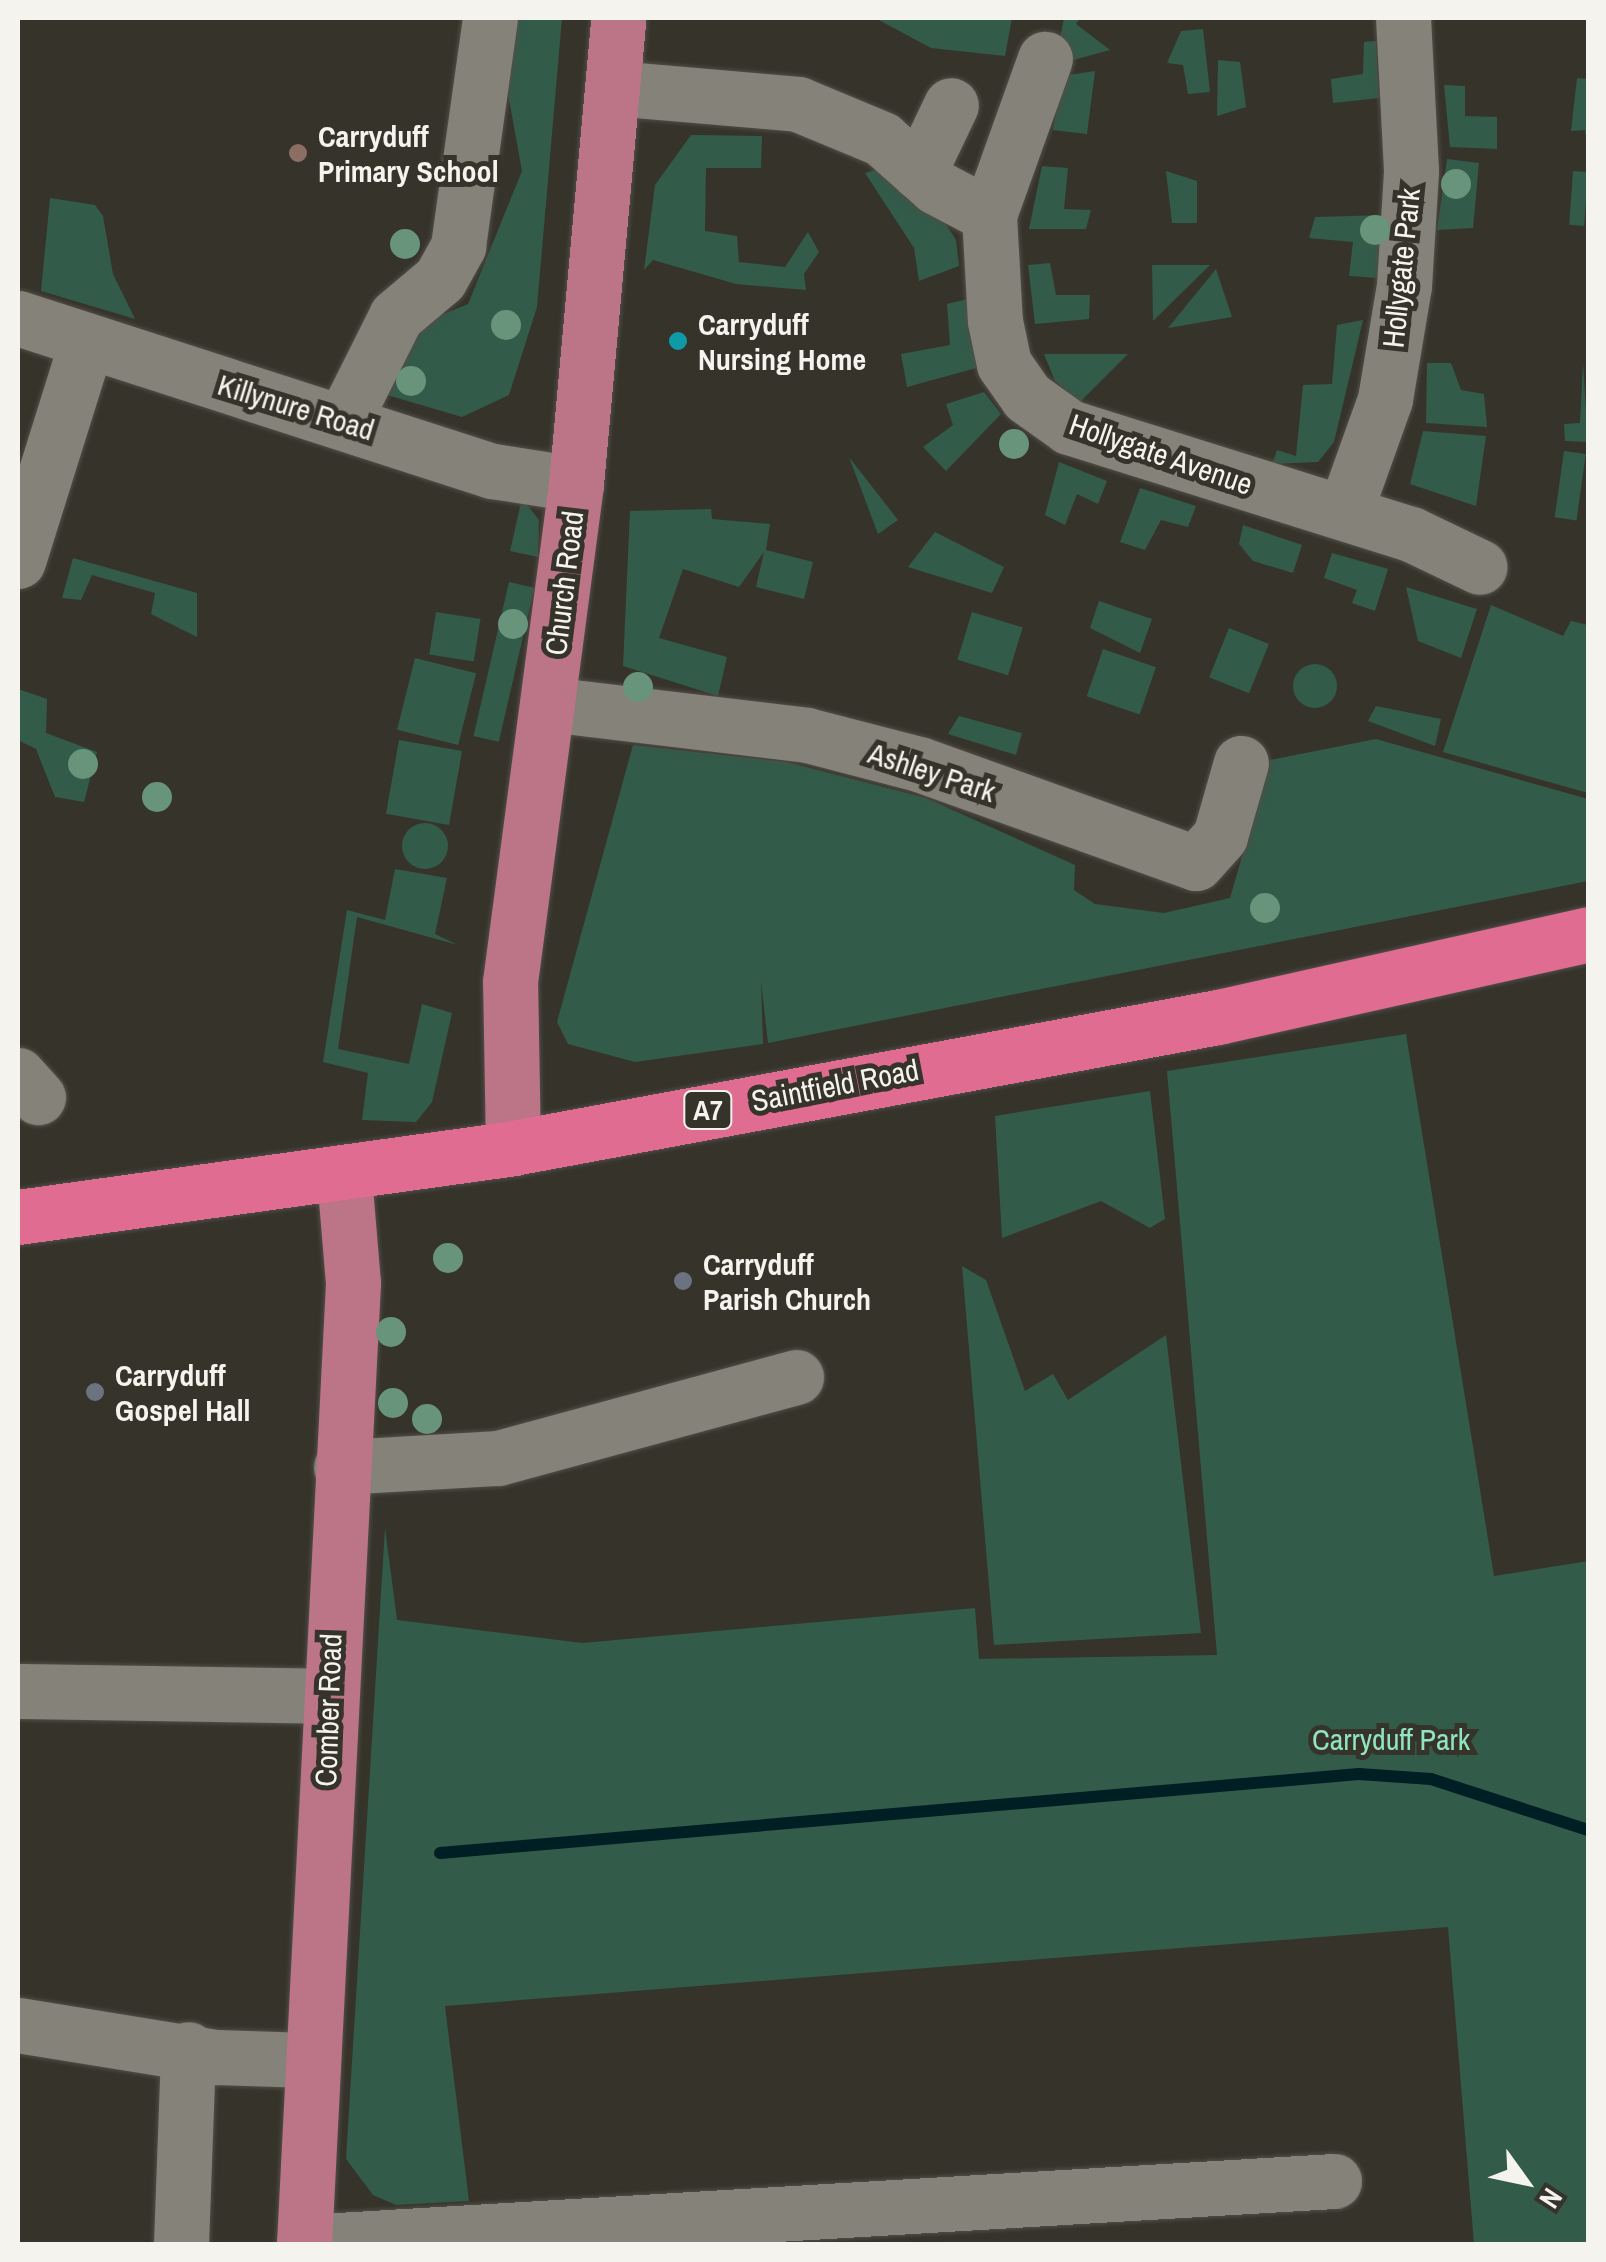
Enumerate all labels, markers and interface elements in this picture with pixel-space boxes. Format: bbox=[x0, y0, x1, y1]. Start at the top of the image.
place label: Carryduff Primary School bbox=[318, 118, 498, 188]
marker: Carryduff Primary School bbox=[287, 142, 309, 164]
street label: Hollygate Park bbox=[1375, 187, 1427, 349]
place label: Carryduff Nursing Home bbox=[698, 306, 866, 376]
marker: Carryduff Nursing Home bbox=[667, 330, 689, 352]
street label: Killynure Road bbox=[214, 366, 378, 448]
street label: Hollygate Avenue bbox=[1064, 406, 1258, 502]
street label: Church Road bbox=[537, 509, 591, 657]
street label: Ashley Park bbox=[864, 735, 1000, 809]
street label: Saintfield Road bbox=[748, 1051, 922, 1119]
road number: A7 bbox=[683, 1087, 733, 1133]
place label: Carryduff Parish Church bbox=[703, 1246, 871, 1316]
marker: Carryduff Parish Church bbox=[672, 1270, 694, 1292]
place label: Carryduff Gospel Hall bbox=[115, 1357, 250, 1428]
marker: Carryduff Gospel Hall bbox=[84, 1381, 106, 1403]
street label: Comber Road bbox=[307, 1633, 349, 1787]
park label: Carryduff Park bbox=[1312, 1721, 1470, 1757]
north arrow bbox=[1476, 2132, 1576, 2232]
text: N bbox=[1531, 2181, 1572, 2216]

